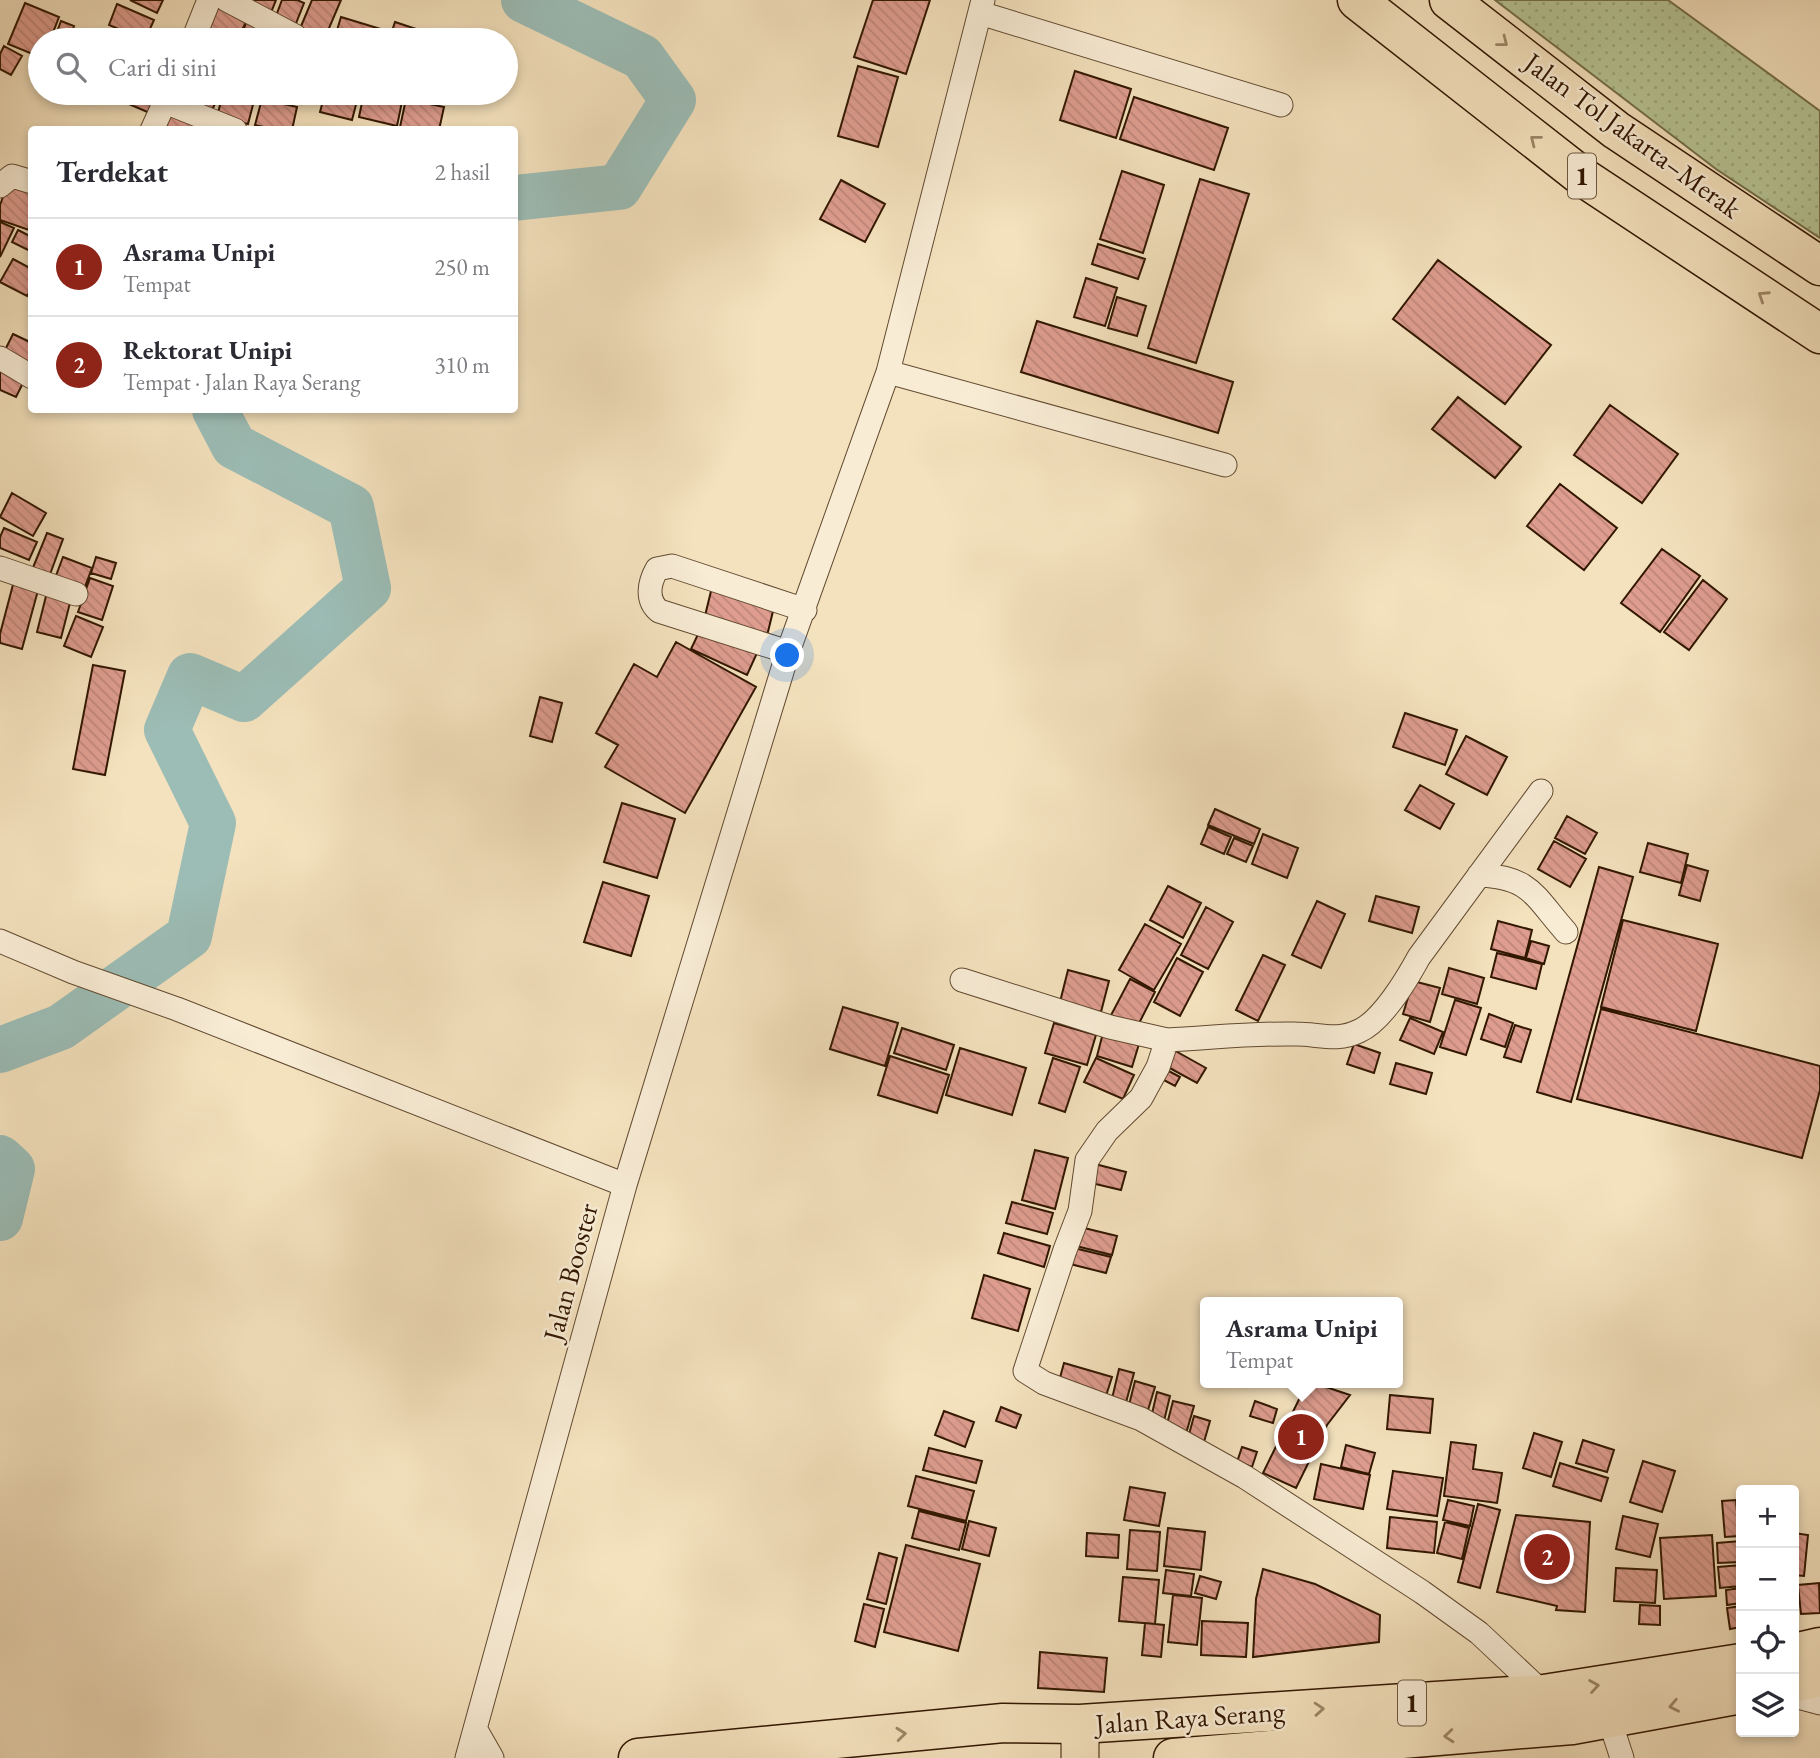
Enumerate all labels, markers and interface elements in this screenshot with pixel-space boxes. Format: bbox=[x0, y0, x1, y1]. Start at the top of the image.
search box bbox=[28, 28, 518, 105]
one-way arrow bbox=[1495, 33, 1507, 46]
street label: Jalan Tol Jakarta–Merak bbox=[1516, 43, 1749, 226]
icon: search bbox=[52, 48, 90, 86]
text: Cari di sini bbox=[108, 50, 217, 84]
one-way arrow bbox=[1531, 135, 1543, 148]
text: Terdekat bbox=[56, 152, 168, 191]
road number: 1 bbox=[1568, 154, 1596, 198]
text: 2 hasil bbox=[435, 157, 490, 187]
text: Asrama Unipi bbox=[123, 235, 275, 269]
text: 1 bbox=[73, 252, 85, 282]
text: 250 m bbox=[434, 252, 490, 282]
text: Tempat bbox=[123, 269, 191, 299]
one-way arrow bbox=[1758, 292, 1771, 305]
text: Rektorat Unipi bbox=[123, 333, 292, 367]
text: 2 bbox=[73, 350, 85, 380]
text: 310 m bbox=[434, 350, 490, 380]
text: Tempat · Jalan Raya Serang bbox=[123, 367, 361, 397]
your location bbox=[770, 638, 804, 672]
street label: Jalan Booster bbox=[534, 1199, 606, 1347]
popup bbox=[1200, 1297, 1403, 1388]
text: Asrama Unipi bbox=[1225, 1311, 1378, 1345]
text: Tempat bbox=[1225, 1345, 1293, 1375]
pin: 1 bbox=[1278, 1411, 1324, 1463]
map controls bbox=[1736, 1485, 1799, 1737]
button: + bbox=[1736, 1485, 1799, 1548]
pin: 2 bbox=[1524, 1531, 1570, 1583]
button: − bbox=[1736, 1548, 1799, 1611]
button: locate bbox=[1736, 1611, 1799, 1674]
button: layers bbox=[1736, 1674, 1799, 1737]
one-way arrow bbox=[1589, 1679, 1600, 1694]
road number: 1 bbox=[1398, 1680, 1426, 1726]
street label: Jalan Raya Serang bbox=[1092, 1692, 1287, 1742]
one-way arrow bbox=[1668, 1698, 1680, 1713]
one-way arrow bbox=[1314, 1702, 1325, 1717]
one-way arrow bbox=[895, 1726, 907, 1741]
one-way arrow bbox=[1443, 1728, 1454, 1743]

